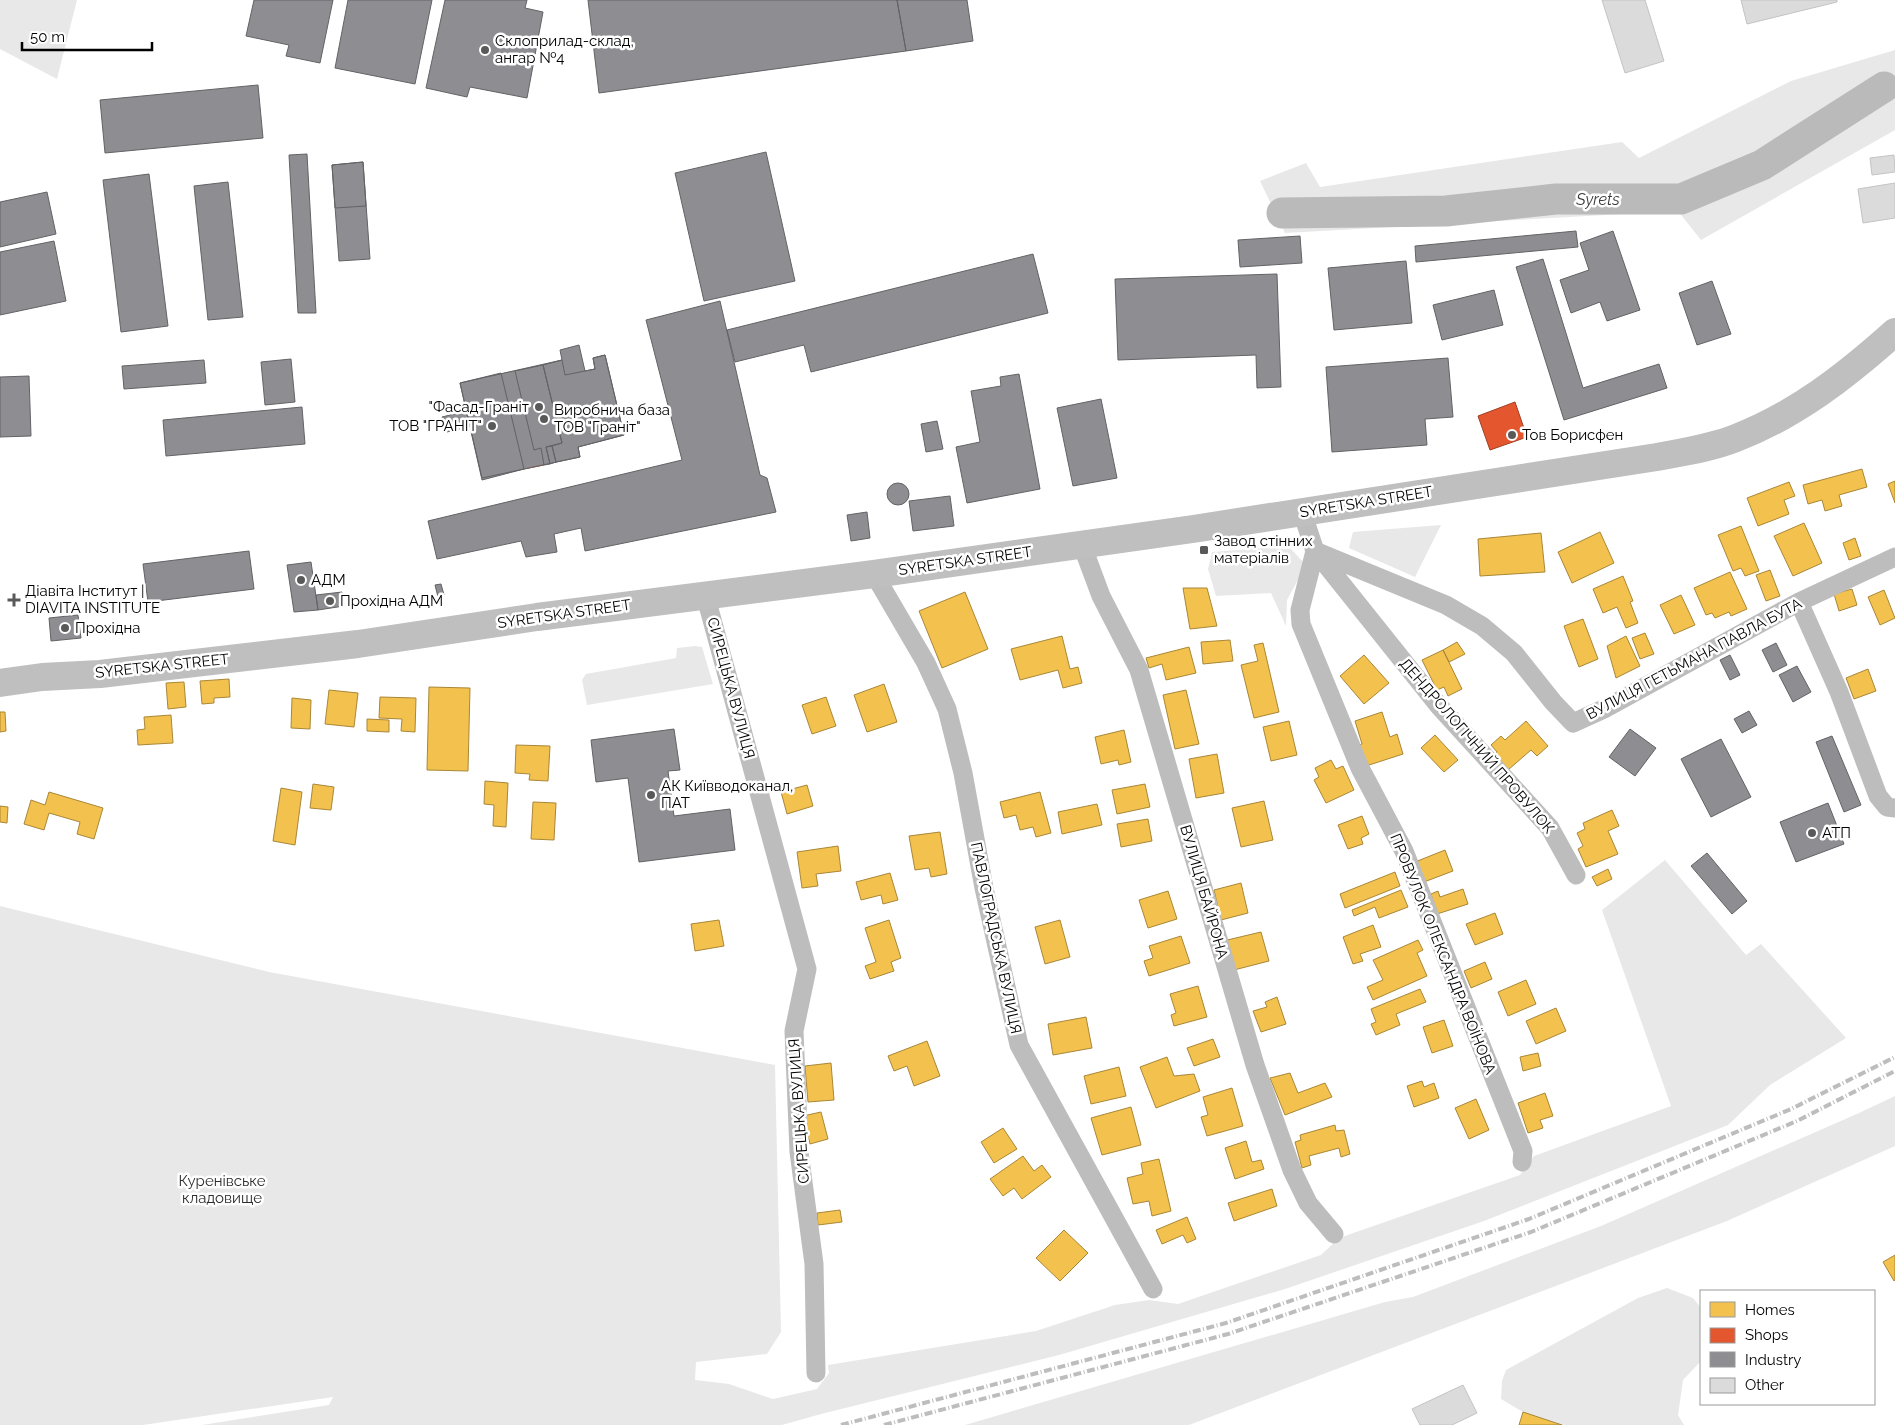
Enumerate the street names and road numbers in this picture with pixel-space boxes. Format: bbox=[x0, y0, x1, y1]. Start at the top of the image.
street label: SYRETSKA STREET bbox=[1298, 483, 1434, 521]
street label: SYRETSKA STREET bbox=[897, 543, 1033, 579]
street label: ВУЛИЦЯ ГЕТЬМАНА ПАВЛА БУТА bbox=[1583, 594, 1805, 724]
street label: SYRETSKA STREET bbox=[496, 596, 632, 632]
street label: СИРЕЦЬКА ВУЛИЦЯ bbox=[703, 615, 759, 761]
street label: SYRETSKA STREET bbox=[94, 650, 230, 682]
street label: ДЕНДРОЛОГІЧНИЙ ПРОВУЛОК bbox=[1396, 655, 1558, 838]
street label: ВУЛИЦЯ БАЙРОНА bbox=[1176, 823, 1232, 961]
street label: ПРОВУЛОК ОЛЕКСАНДРА ВОЇНОВА bbox=[1386, 831, 1501, 1077]
street label: ПАВЛОГРАДСЬКА ВУЛИЦЯ bbox=[967, 841, 1025, 1035]
street label: СИРЕЦЬКА ВУЛИЦЯ bbox=[785, 1038, 813, 1184]

